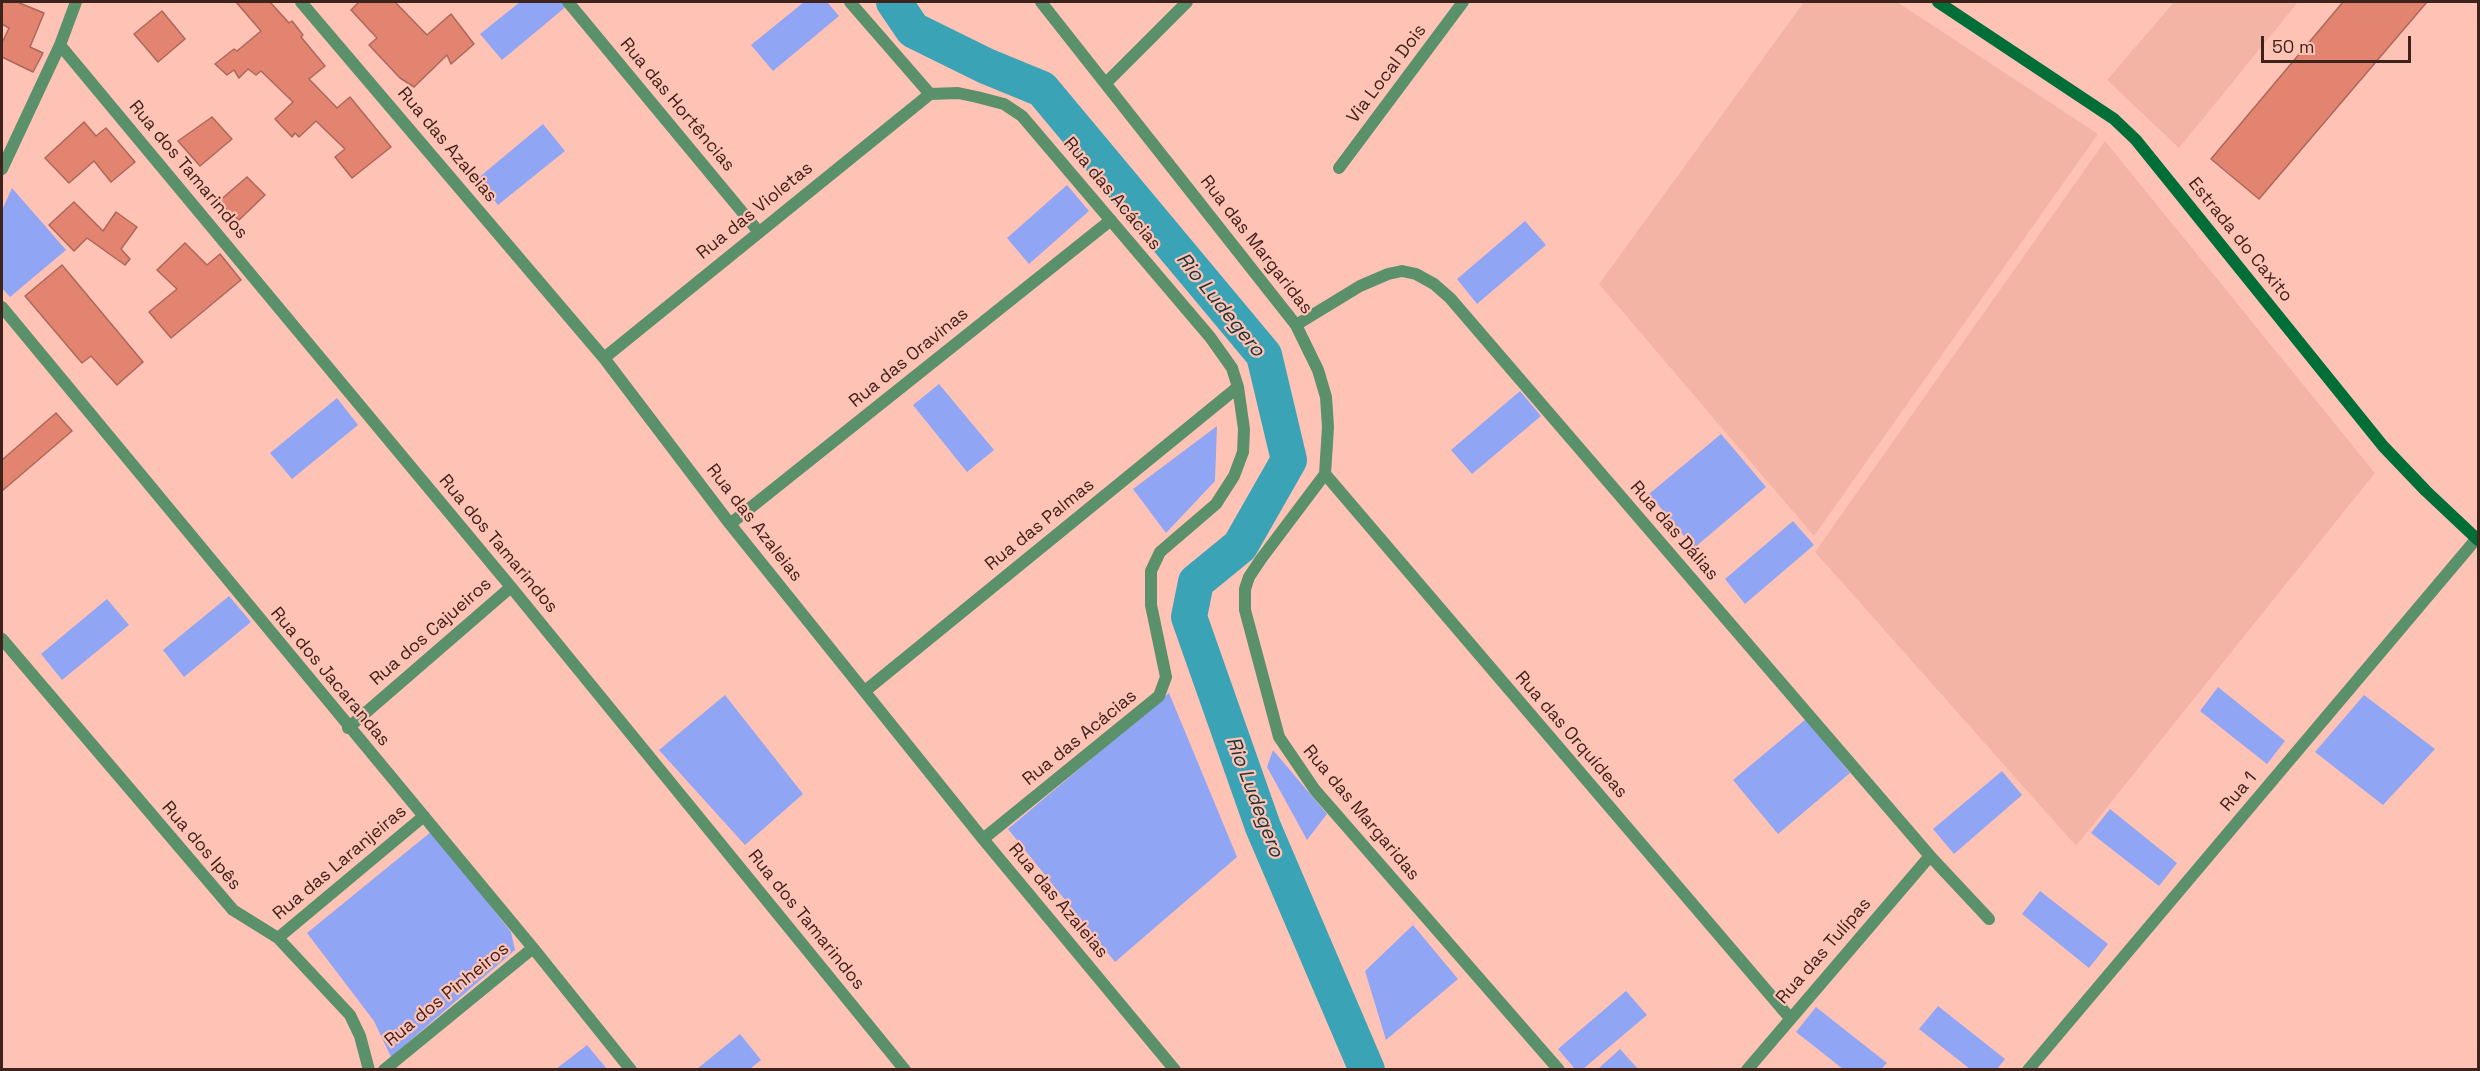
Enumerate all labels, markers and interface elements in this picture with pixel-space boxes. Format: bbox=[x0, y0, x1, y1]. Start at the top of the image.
street label: Via Local Dois bbox=[1343, 20, 1431, 128]
scale bar bbox=[2264, 24, 2414, 62]
street label: Rua das Hortências bbox=[615, 34, 739, 176]
text: 50 m bbox=[2272, 35, 2314, 58]
street label: Rua das Azaleias bbox=[393, 83, 501, 207]
street label: Rua dos Tamarindos bbox=[124, 96, 252, 244]
street label: Rua das Acácias bbox=[1059, 133, 1165, 255]
street label: Rua das Violetas bbox=[693, 158, 817, 264]
street label: Rua das Margaridas bbox=[1195, 171, 1317, 319]
street label: Estrada do Caxito bbox=[2183, 173, 2297, 307]
water label: Rio Ludegero bbox=[1171, 248, 1269, 362]
street label: Rua das Oravinas bbox=[845, 303, 973, 413]
street label: Rua das Azaleias bbox=[701, 460, 807, 586]
street label: Rua dos Tamarindos bbox=[434, 470, 562, 618]
street label: Rua das Palmas bbox=[981, 474, 1099, 576]
street label: Rua das Dálias bbox=[1625, 477, 1723, 585]
street label: Rua dos Cajueiros bbox=[366, 573, 496, 691]
street label: Rua dos Jacarandas bbox=[266, 603, 394, 751]
street label: Rua das Orquídeas bbox=[1510, 667, 1632, 803]
street label: Rua das Acácias bbox=[1019, 685, 1141, 791]
water label: Rio Ludegero bbox=[1220, 733, 1288, 861]
street label: Rua das Margaridas bbox=[1298, 741, 1424, 885]
street label: Rua 1 bbox=[2216, 768, 2262, 816]
street label: Rua dos Ipês bbox=[157, 797, 245, 895]
street label: Rua das Laranjeiras bbox=[269, 801, 411, 925]
street label: Rua das Azaleias bbox=[1004, 839, 1112, 963]
street label: Rua dos Tamarindos bbox=[743, 846, 869, 994]
street label: Rua das Tulípas bbox=[1772, 893, 1876, 1009]
street label: Rua dos Pinheiros bbox=[381, 938, 513, 1052]

